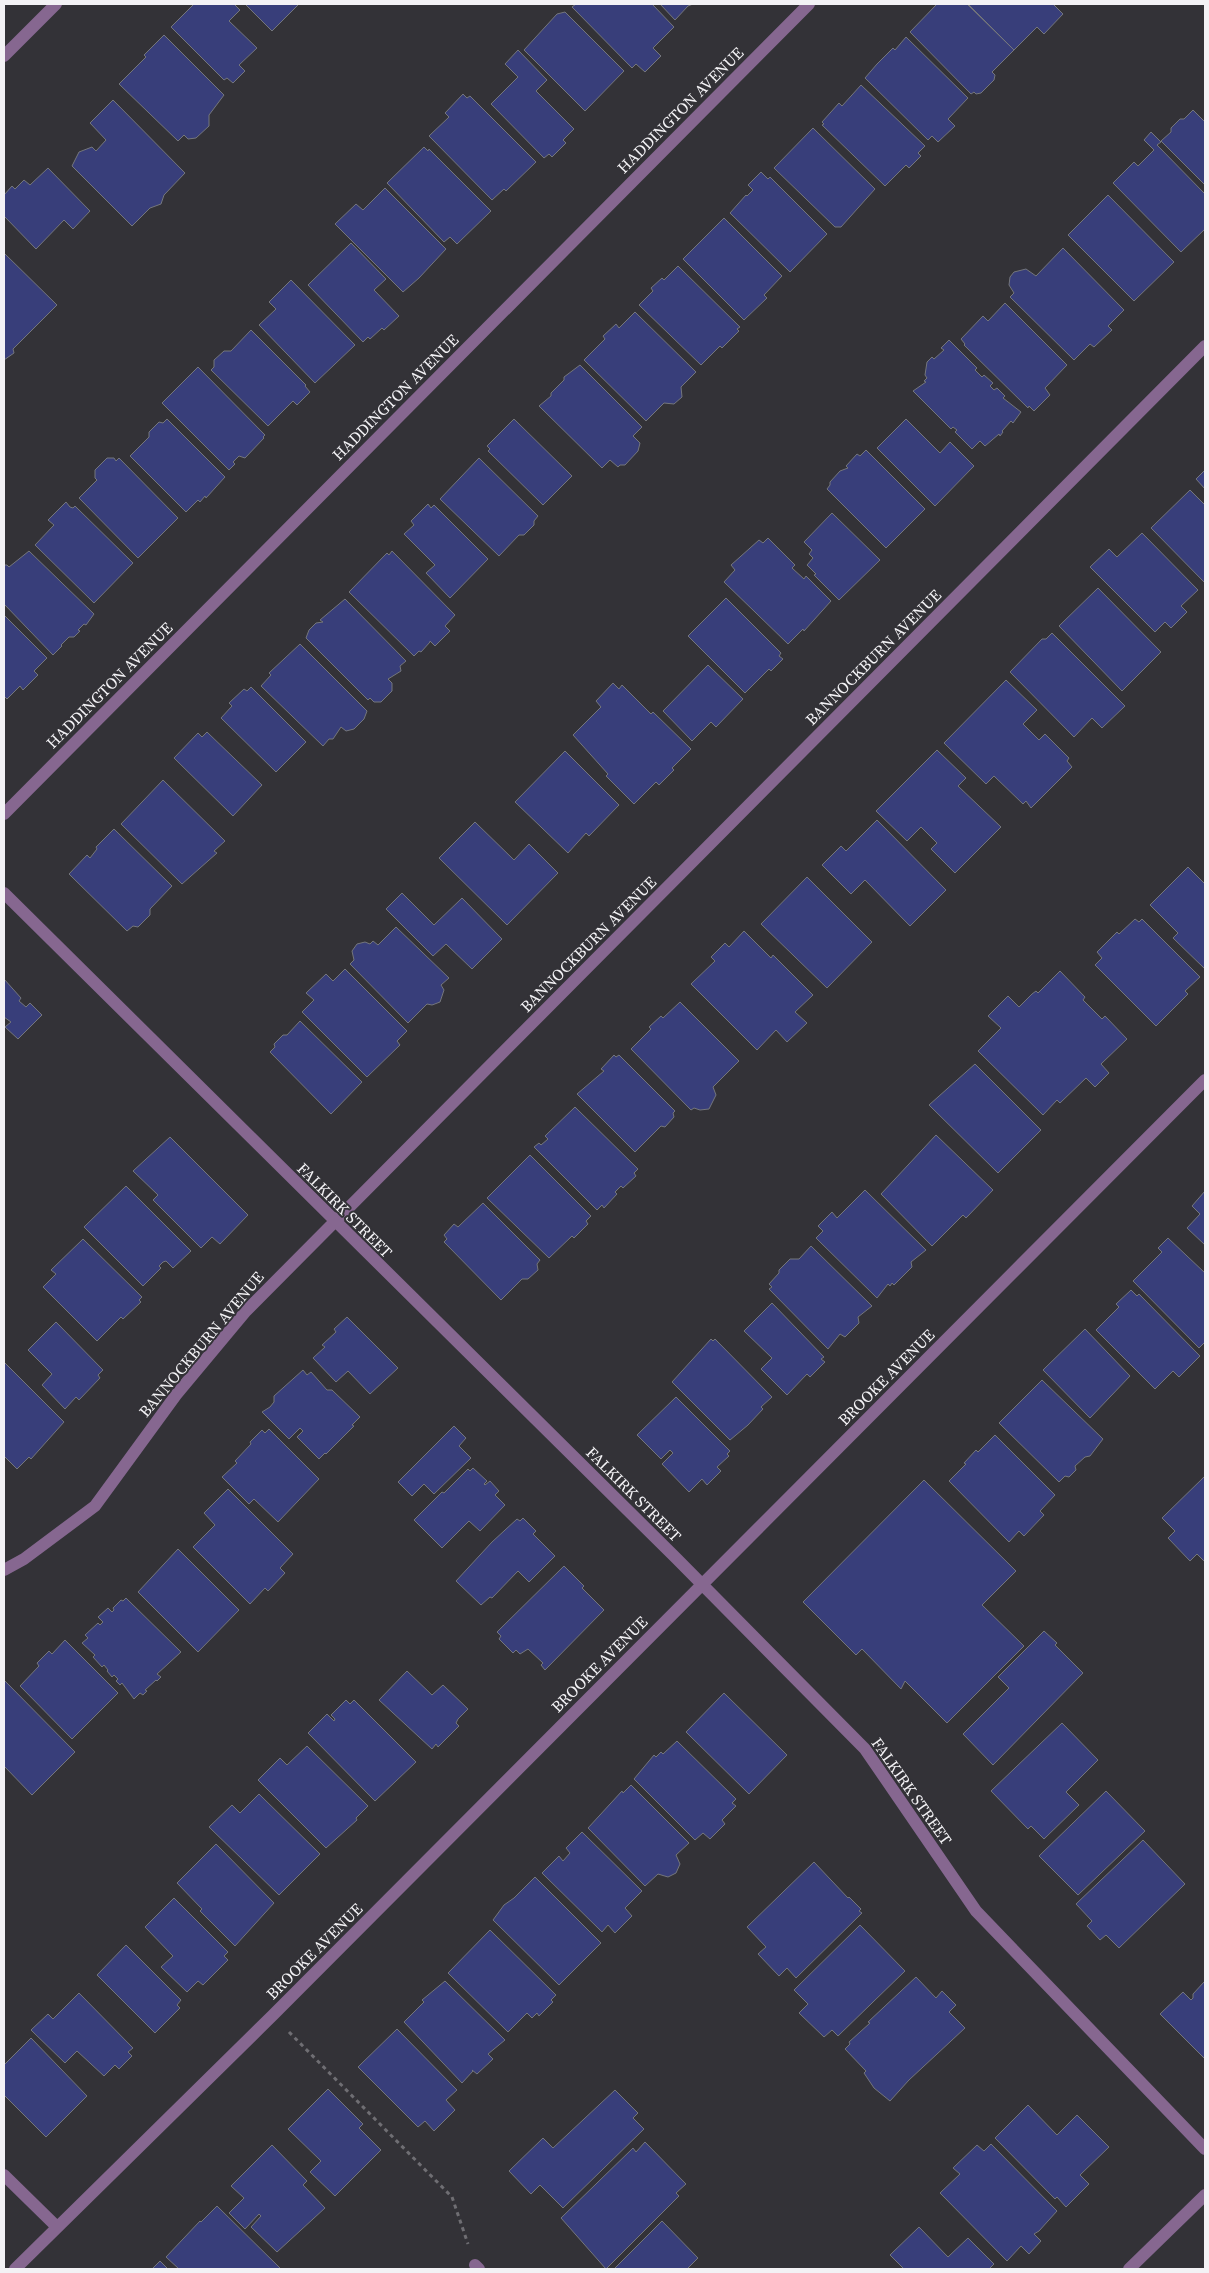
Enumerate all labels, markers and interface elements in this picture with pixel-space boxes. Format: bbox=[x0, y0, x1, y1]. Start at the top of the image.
street label: HADDINGTON AVENUE bbox=[612, 42, 748, 178]
street label: HADDINGTON AVENUE bbox=[327, 329, 463, 465]
street label: BANNOCKBURN AVENUE bbox=[800, 584, 946, 730]
street label: HADDINGTON AVENUE bbox=[41, 617, 177, 753]
street label: BANNOCKBURN AVENUE bbox=[515, 871, 661, 1017]
street label: FALKIRK STREET bbox=[293, 1158, 398, 1263]
street label: BANNOCKBURN AVENUE bbox=[133, 1266, 269, 1422]
street label: BROOKE AVENUE bbox=[833, 1324, 939, 1430]
street label: FALKIRK STREET bbox=[582, 1442, 687, 1547]
street label: BROOKE AVENUE bbox=[546, 1611, 652, 1717]
street label: FALKIRK STREET bbox=[867, 1733, 957, 1849]
street label: BROOKE AVENUE bbox=[261, 1898, 367, 2004]

